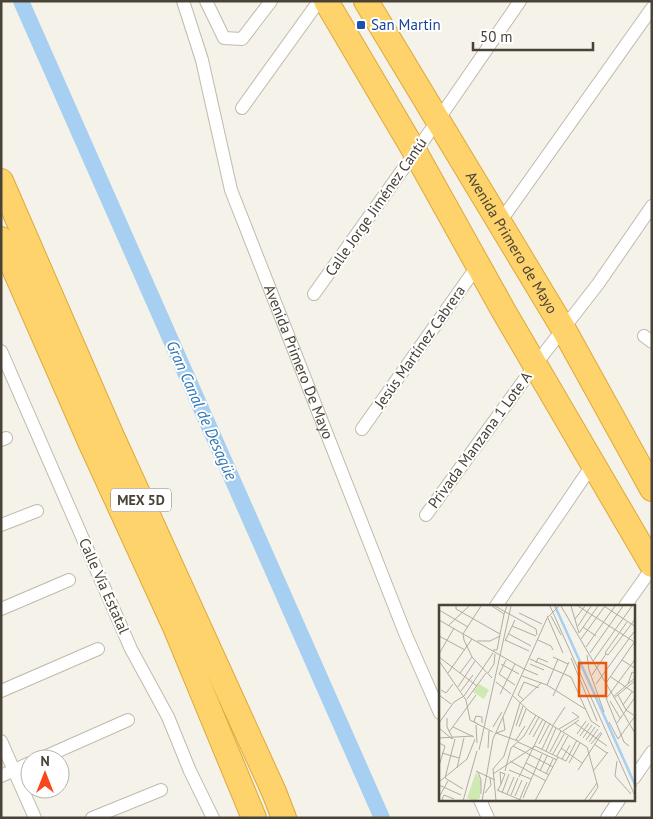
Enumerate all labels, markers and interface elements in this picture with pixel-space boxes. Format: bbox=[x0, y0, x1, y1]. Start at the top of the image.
place label: San Martin bbox=[371, 15, 441, 34]
marker: San Martin bbox=[355, 19, 367, 31]
scale bar bbox=[473, 20, 593, 52]
text: 50 m bbox=[480, 27, 513, 46]
street label: Calle Jorge Jiménez Cantú bbox=[321, 134, 431, 280]
street label: Avenida Primero de Mayo bbox=[462, 168, 562, 317]
street label: Avenida Primero De Mayo bbox=[260, 282, 338, 442]
street label: Jesús Martínez Cabrera bbox=[369, 282, 469, 413]
water label: Gran Canal de Desagüe bbox=[162, 337, 242, 483]
street label: Privada Manzana 1 Lote A bbox=[424, 367, 536, 512]
road number: MEX 5D bbox=[111, 488, 171, 512]
street label: Calle Vía Estatal bbox=[75, 535, 134, 637]
inset map bbox=[439, 605, 636, 802]
north arrow bbox=[20, 749, 70, 799]
text: N bbox=[40, 752, 50, 770]

